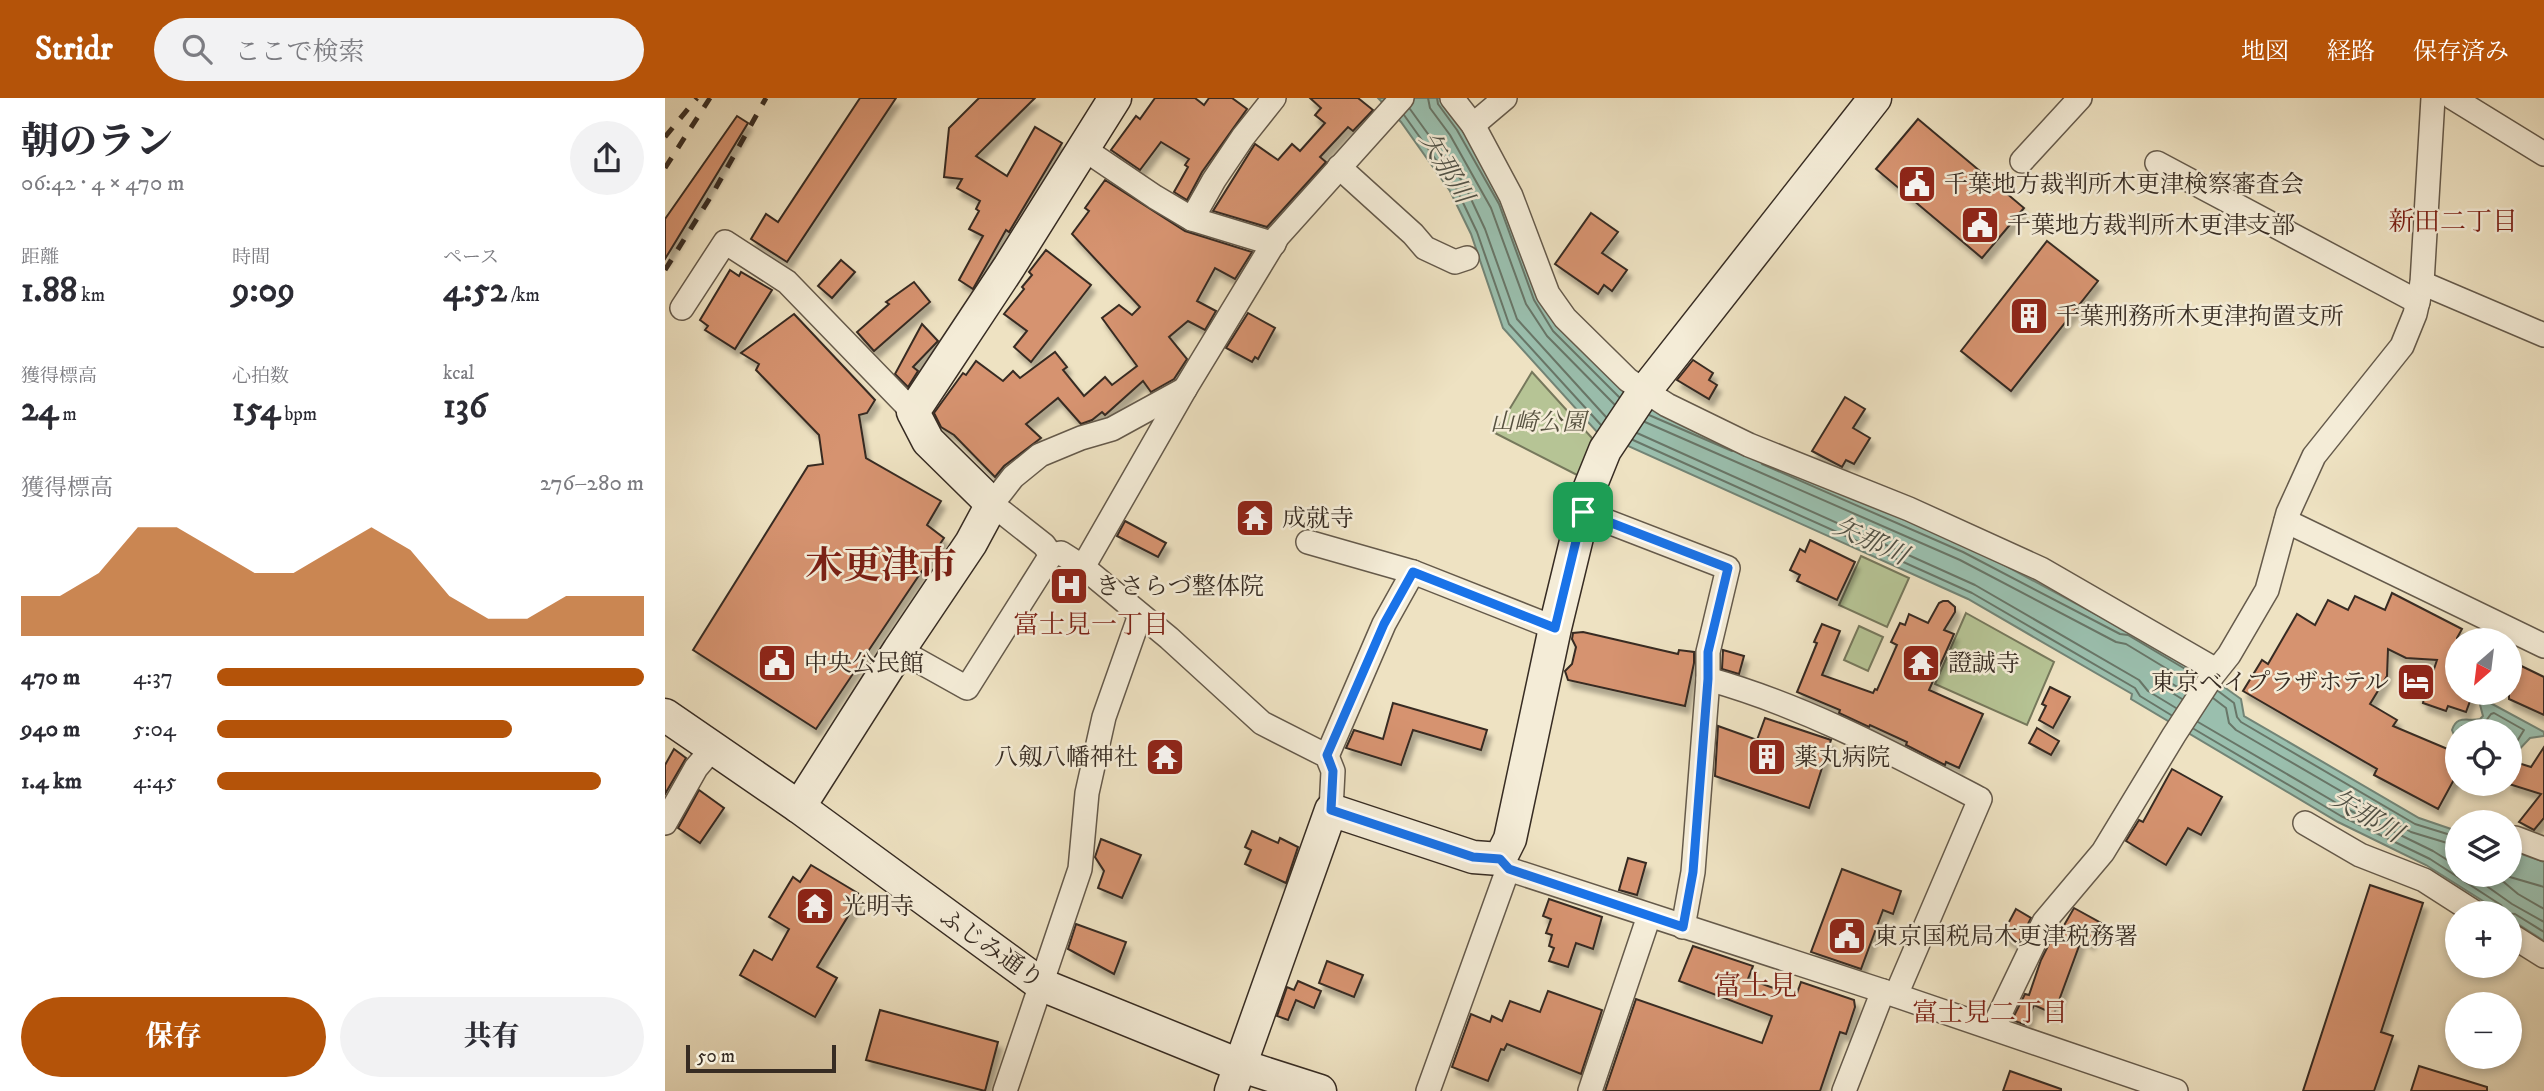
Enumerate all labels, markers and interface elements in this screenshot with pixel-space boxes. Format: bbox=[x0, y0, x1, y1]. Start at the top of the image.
search box bbox=[154, 18, 644, 81]
text: Stridr bbox=[35, 29, 112, 70]
icon: search bbox=[178, 30, 216, 68]
text: ここで検索 bbox=[234, 36, 364, 69]
text: 地図 bbox=[2241, 37, 2289, 67]
text: 経路 bbox=[2327, 37, 2375, 67]
text: 保存済み bbox=[2413, 37, 2509, 67]
text: 朝のラン bbox=[21, 119, 173, 167]
button: share bbox=[570, 121, 644, 195]
water label: 矢那川 bbox=[1411, 126, 1481, 212]
public building icon: 千葉地方裁判所木更津検察審査会 bbox=[1896, 163, 1938, 205]
text: 06:42 · 4 × 470 m bbox=[21, 169, 185, 198]
place label: 千葉地方裁判所木更津検察審査会 bbox=[1944, 170, 2304, 200]
public building icon: 千葉地方裁判所木更津支部 bbox=[1959, 204, 2001, 246]
district label: 新田二丁目 bbox=[2388, 206, 2518, 239]
place label: 千葉地方裁判所木更津支部 bbox=[2007, 211, 2295, 241]
text: 距離 bbox=[21, 246, 59, 269]
text: 時間 bbox=[232, 246, 270, 269]
text: ペース bbox=[443, 246, 499, 269]
text: 1.88 bbox=[21, 269, 77, 313]
text: 9:09 bbox=[232, 269, 295, 313]
text: 4:52 bbox=[443, 269, 507, 313]
text: km bbox=[77, 284, 105, 307]
text: /km bbox=[507, 284, 540, 307]
building icon: 千葉刑務所木更津拘置支所 bbox=[2008, 295, 2050, 337]
place label: 千葉刑務所木更津拘置支所 bbox=[2056, 302, 2344, 332]
text: kcal bbox=[443, 362, 474, 385]
text: 獲得標高 bbox=[21, 365, 97, 388]
text: 心拍数 bbox=[232, 365, 289, 388]
text: 136 bbox=[443, 385, 487, 429]
text: 24 bbox=[21, 388, 58, 432]
text: 154 bbox=[232, 388, 280, 432]
text: m bbox=[58, 403, 77, 426]
text: bpm bbox=[280, 403, 317, 426]
park label: 山崎公園 bbox=[1490, 408, 1590, 438]
text: 276–280 m bbox=[540, 469, 644, 498]
text: 獲得標高 bbox=[21, 474, 113, 503]
pin bbox=[1553, 482, 1613, 542]
icon: arrive bbox=[1564, 493, 1602, 531]
temple icon: 成就寺 bbox=[1234, 497, 1276, 539]
place label: 成就寺 bbox=[1282, 504, 1354, 534]
water label: 矢那川 bbox=[1828, 510, 1915, 574]
district label: 木更津市 bbox=[805, 543, 957, 591]
hospital icon: きさらづ整体院 bbox=[1048, 565, 1090, 607]
place label: きさらづ整体院 bbox=[1096, 572, 1264, 602]
district label: 富士見一丁目 bbox=[1013, 609, 1169, 642]
north arrow bbox=[2445, 628, 2522, 705]
map controls bbox=[2445, 628, 2522, 1069]
public building icon: 中央公民館 bbox=[756, 642, 798, 684]
temple icon: 證誠寺 bbox=[1900, 642, 1942, 684]
place label: 中央公民館 bbox=[804, 649, 924, 679]
place label: 證誠寺 bbox=[1948, 649, 2020, 679]
hotel icon: 東京ベイプラザホテル bbox=[2395, 661, 2437, 703]
text: 470 m bbox=[21, 663, 80, 692]
text: 4:37 bbox=[133, 663, 173, 692]
place label: 東京ベイプラザホテル bbox=[2151, 668, 2389, 698]
text: 940 m bbox=[21, 715, 80, 744]
text: 5:04 bbox=[133, 715, 176, 744]
button: locate bbox=[2445, 719, 2522, 796]
temple icon: 八剱八幡神社 bbox=[1144, 736, 1186, 778]
building icon: 薬丸病院 bbox=[1746, 736, 1788, 778]
place label: 八剱八幡神社 bbox=[994, 743, 1138, 773]
place label: 薬丸病院 bbox=[1794, 743, 1890, 773]
text: 1.4 km bbox=[21, 767, 82, 796]
text: 4:45 bbox=[133, 767, 177, 796]
water label: 矢那川 bbox=[2324, 782, 2411, 852]
button: layers bbox=[2445, 810, 2522, 887]
temple icon: 光明寺 bbox=[794, 885, 836, 927]
place label: 光明寺 bbox=[842, 892, 914, 922]
button: + bbox=[2445, 901, 2522, 978]
street label: ふじみ通り bbox=[934, 902, 1049, 996]
public building icon: 東京国税局木更津税務署 bbox=[1826, 915, 1868, 957]
place label: 東京国税局木更津税務署 bbox=[1874, 922, 2138, 952]
district label: 富士見 bbox=[1713, 969, 1797, 1004]
button: − bbox=[2445, 992, 2522, 1069]
button: 保存 bbox=[21, 997, 326, 1077]
button: 共有 bbox=[340, 997, 644, 1077]
district label: 富士見二丁目 bbox=[1912, 997, 2068, 1030]
scale bar bbox=[686, 1042, 837, 1074]
text: 50 m bbox=[697, 1045, 735, 1068]

